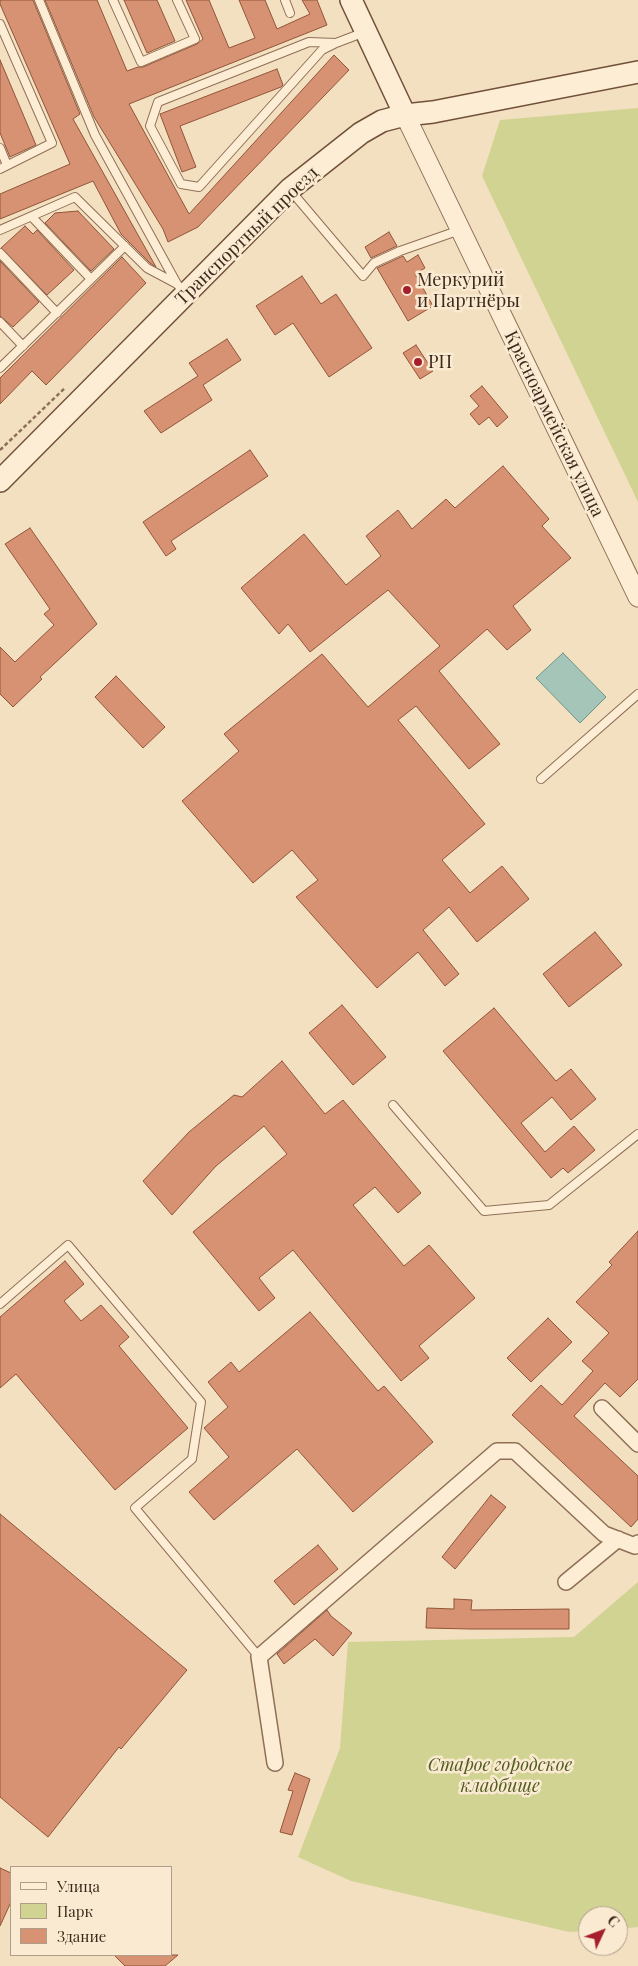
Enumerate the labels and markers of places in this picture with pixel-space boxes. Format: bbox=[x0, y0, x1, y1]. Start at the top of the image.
place label: Меркурий и Партнёры bbox=[417, 269, 520, 312]
marker: Меркурий и Партнёры bbox=[401, 284, 413, 296]
place label: РП bbox=[428, 351, 452, 373]
marker: РП bbox=[412, 356, 424, 368]

